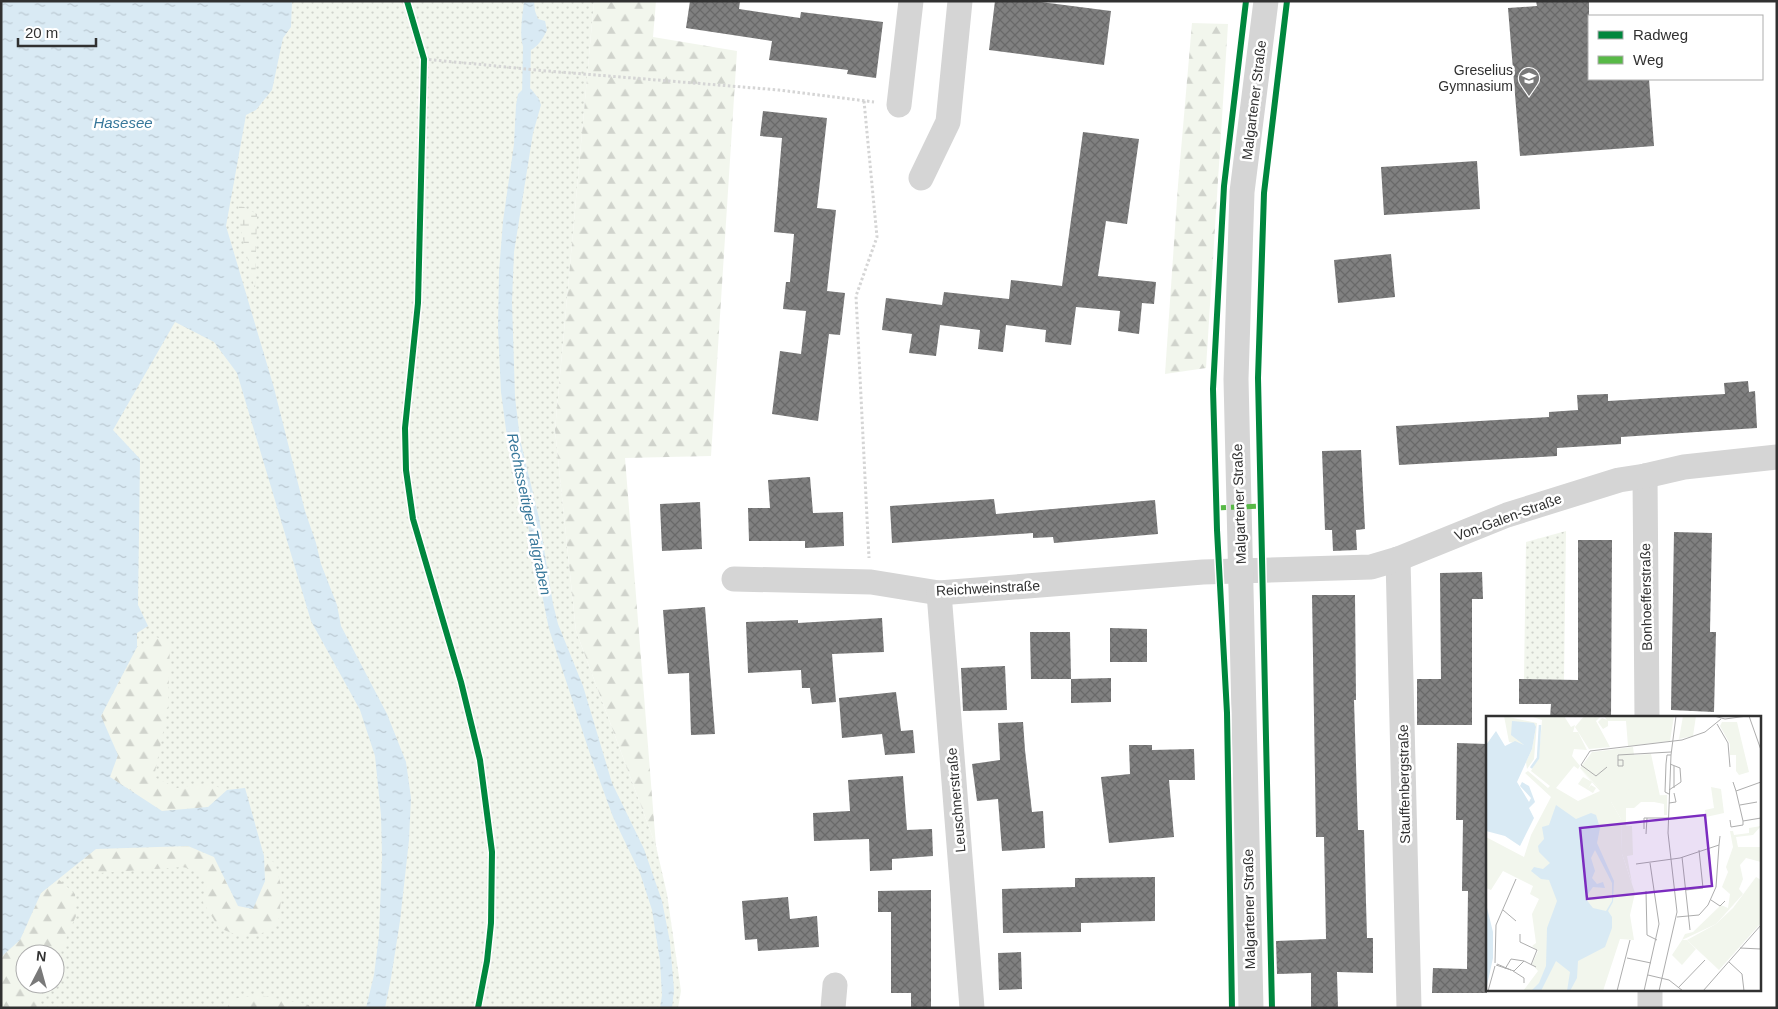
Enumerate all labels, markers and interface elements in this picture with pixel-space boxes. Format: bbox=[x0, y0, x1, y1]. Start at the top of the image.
scale bar bbox=[18, 15, 95, 47]
legend bbox=[1588, 15, 1763, 80]
text: 20 m bbox=[25, 24, 58, 41]
text: Radweg bbox=[1633, 26, 1688, 43]
street label: Malgartener Straße bbox=[1239, 39, 1269, 161]
text: Weg bbox=[1633, 51, 1664, 68]
place label: Greselius Gymnasium bbox=[1438, 62, 1513, 94]
school or university icon: Greselius Gymnasium bbox=[1517, 66, 1541, 97]
water label: Hasesee bbox=[93, 114, 153, 131]
water label: Rechtsseitiger Talgraben bbox=[504, 431, 555, 597]
street label: Malgartener Straße bbox=[1229, 443, 1249, 565]
street label: Von-Galen-Straße bbox=[1452, 490, 1564, 544]
street label: Bonhoefferstraße bbox=[1637, 543, 1655, 651]
street label: Reichweinstraße bbox=[936, 577, 1041, 599]
inset map bbox=[1486, 716, 1760, 992]
street label: Stauffenbergstraße bbox=[1395, 724, 1413, 844]
street label: Leuschnerstraße bbox=[943, 747, 969, 853]
street label: Malgartener Straße bbox=[1240, 848, 1258, 969]
north arrow bbox=[15, 944, 65, 994]
text: N bbox=[35, 948, 47, 965]

